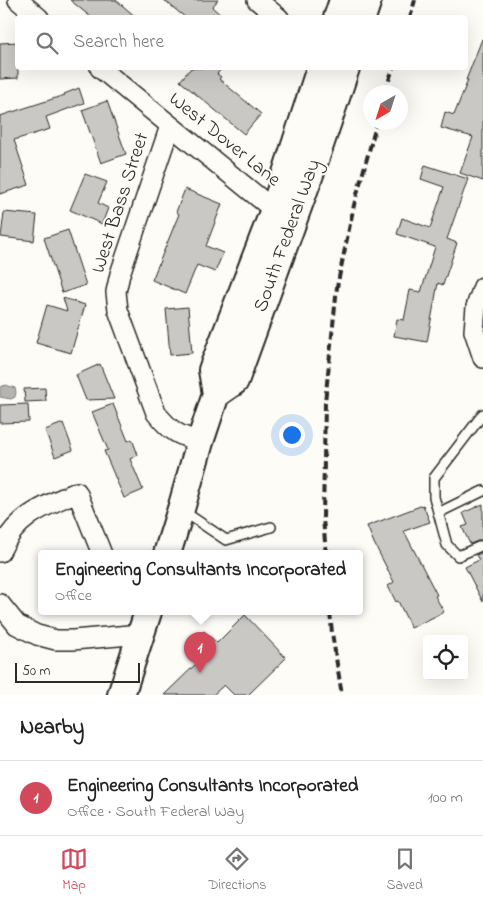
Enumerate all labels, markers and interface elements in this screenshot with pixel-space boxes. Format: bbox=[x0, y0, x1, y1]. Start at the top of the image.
search box bbox=[15, 15, 468, 70]
icon: search bbox=[33, 29, 61, 57]
text: Search here bbox=[73, 29, 164, 56]
north arrow bbox=[363, 85, 408, 130]
street label: West Dover Lane bbox=[162, 86, 286, 194]
street label: West Bass Street bbox=[85, 129, 157, 277]
street label: South Federal Way bbox=[247, 156, 329, 316]
your location bbox=[279, 422, 305, 448]
popup bbox=[38, 550, 363, 615]
text: Engineering Consultants Incorporated bbox=[55, 557, 346, 584]
text: Office bbox=[55, 584, 92, 608]
pin: 1 bbox=[184, 632, 216, 673]
map controls bbox=[423, 635, 468, 680]
button: locate bbox=[423, 635, 468, 680]
scale bar bbox=[15, 660, 140, 683]
text: 50 m bbox=[22, 661, 50, 682]
text: Nearby bbox=[20, 713, 84, 743]
text: Engineering Consultants Incorporated bbox=[67, 773, 358, 800]
text: 1 bbox=[33, 786, 39, 810]
text: 100 m bbox=[428, 786, 463, 810]
text: Office · South Federal Way bbox=[67, 800, 244, 824]
tab: Map bbox=[60, 845, 88, 896]
tab: Directions bbox=[208, 845, 266, 896]
tab: Saved bbox=[386, 845, 423, 896]

